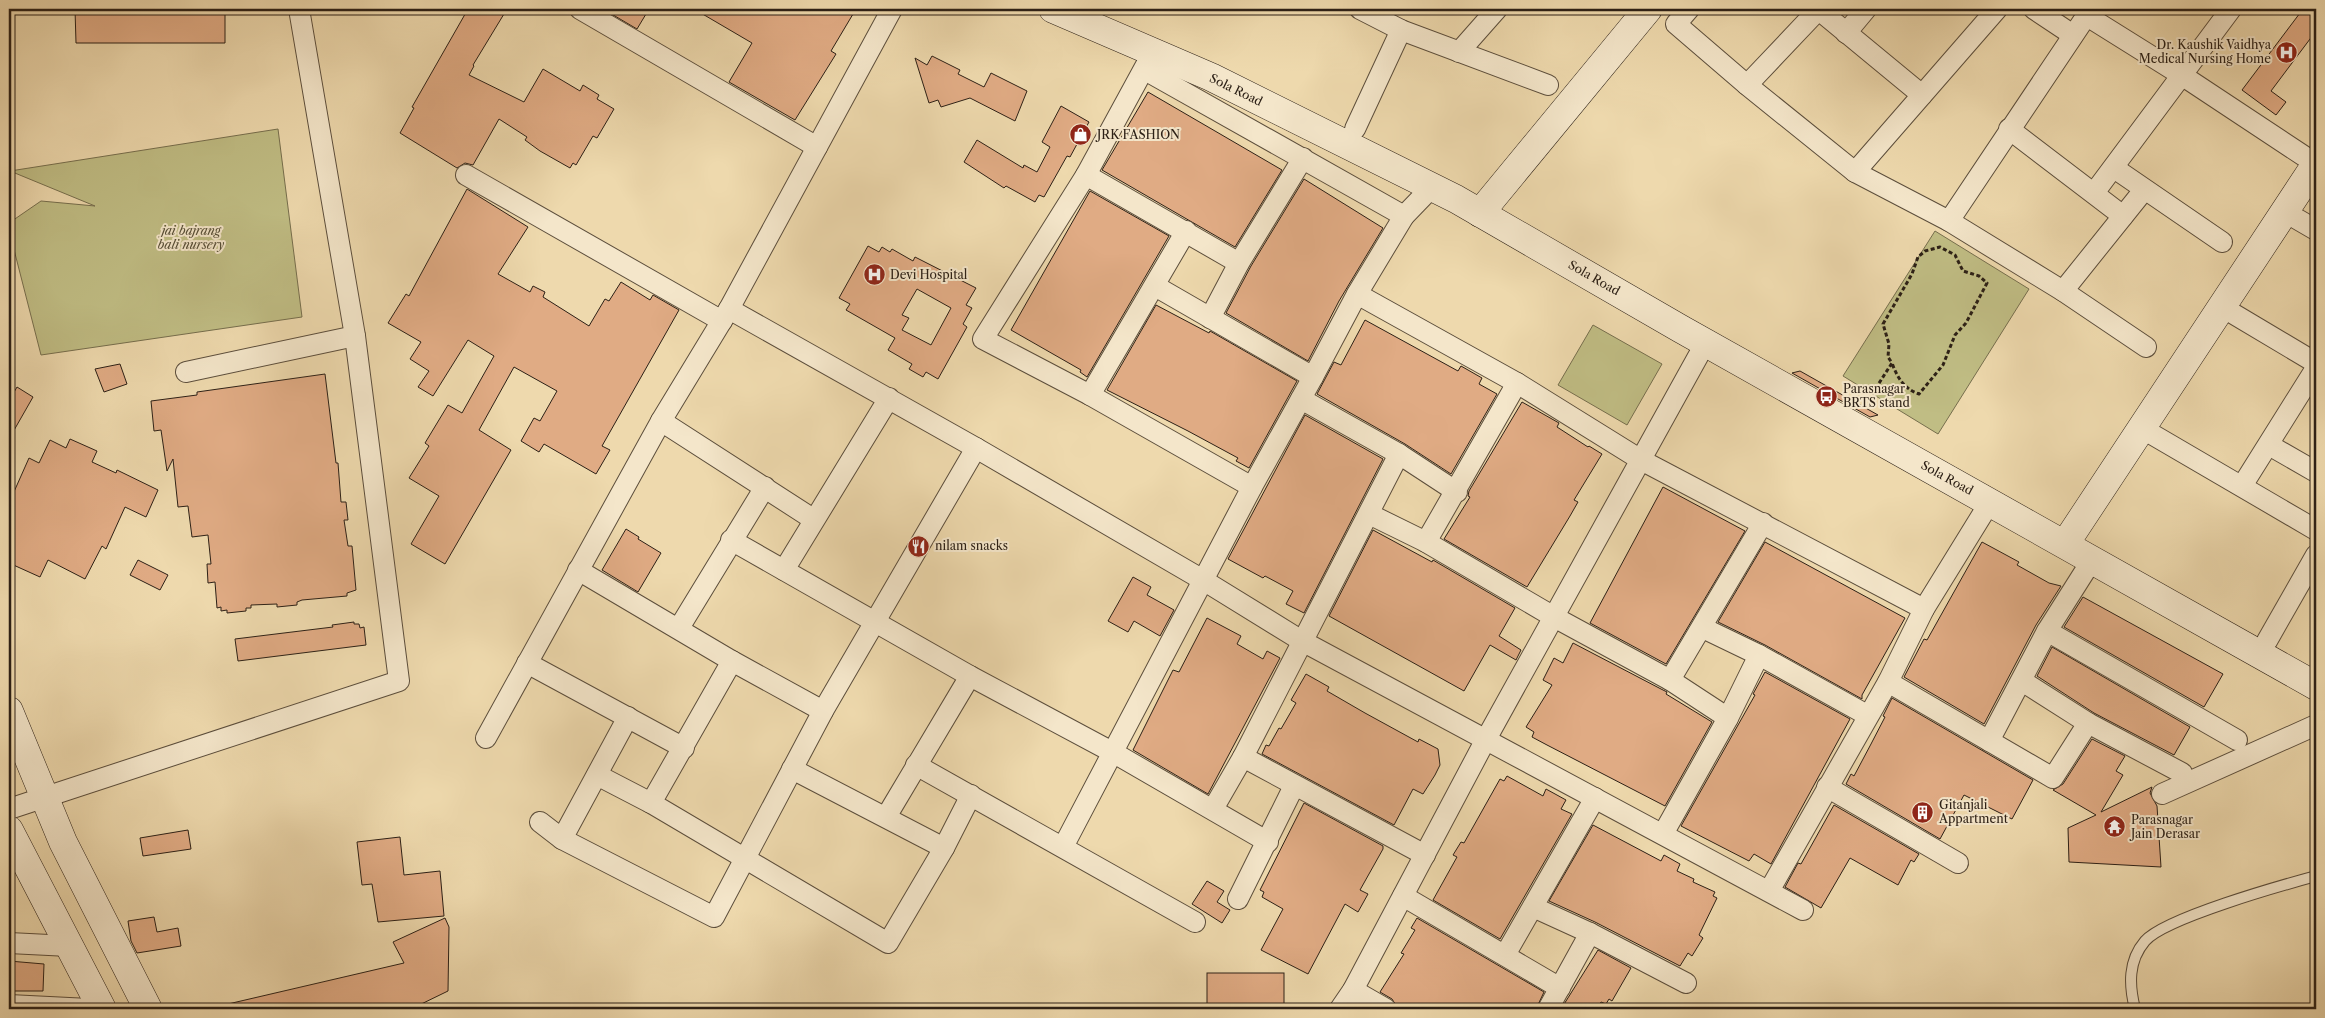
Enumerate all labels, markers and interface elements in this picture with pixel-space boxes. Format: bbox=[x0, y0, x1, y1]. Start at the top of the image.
place label: Dr. Kaushik Vaidhya Medical Nursing Home bbox=[2139, 37, 2272, 66]
hospital icon: Dr. Kaushik Vaidhya Medical Nursing Home bbox=[2275, 40, 2299, 64]
street label: Sola Road bbox=[1207, 70, 1266, 109]
shop icon: JRK FASHION bbox=[1069, 123, 1093, 147]
place label: JRK FASHION bbox=[1095, 127, 1180, 142]
park label: jai bajrang bali nursery bbox=[157, 223, 224, 252]
street label: Sola Road bbox=[1566, 257, 1623, 299]
hospital icon: Devi Hospital bbox=[862, 263, 886, 287]
place label: Devi Hospital bbox=[890, 267, 968, 282]
place label: Parasnagar BRTS stand bbox=[1843, 381, 1910, 410]
bus stop icon: Parasnagar BRTS stand bbox=[1815, 384, 1839, 408]
street label: Sola Road bbox=[1919, 457, 1976, 498]
restaurant icon: nilam snacks bbox=[907, 534, 931, 558]
place label: nilam snacks bbox=[935, 538, 1008, 553]
place label: Gitanjali Appartment bbox=[1938, 797, 2009, 826]
building icon: Gitanjali Appartment bbox=[1911, 800, 1935, 824]
place label: Parasnagar Jain Derasar bbox=[2129, 812, 2200, 841]
temple icon: Parasnagar Jain Derasar bbox=[2103, 815, 2127, 839]

